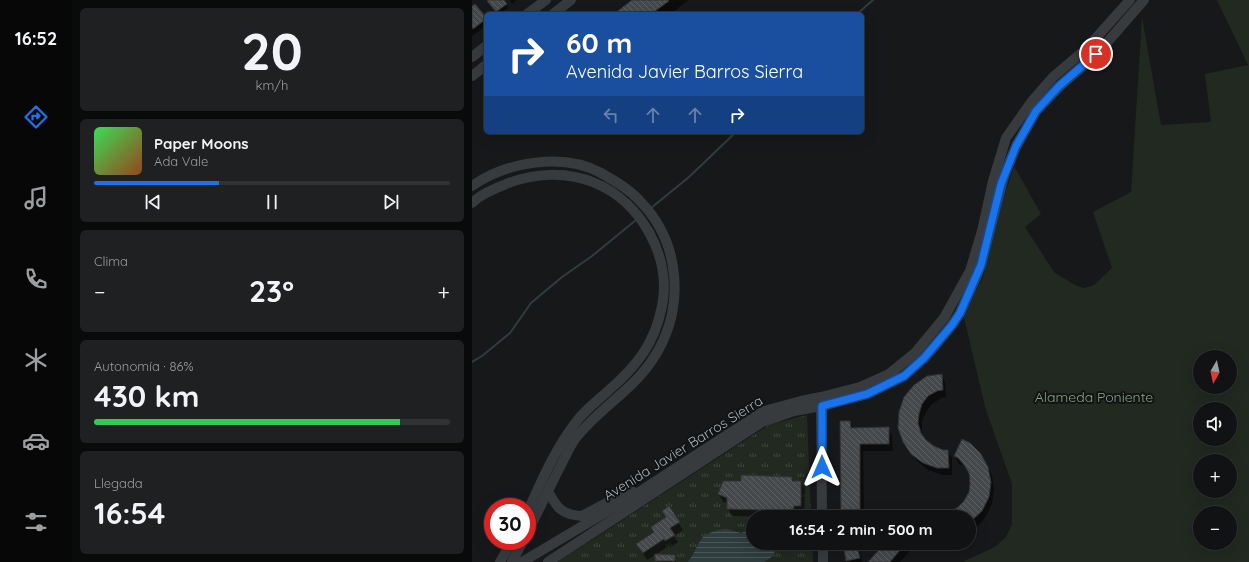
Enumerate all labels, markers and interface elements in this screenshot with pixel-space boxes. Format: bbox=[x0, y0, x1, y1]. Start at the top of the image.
text: 20 bbox=[241, 18, 303, 83]
text: 60 m bbox=[566, 25, 632, 60]
text: 16:52 bbox=[15, 27, 57, 50]
icon: right bbox=[500, 28, 552, 80]
pin bbox=[1079, 37, 1113, 71]
icon: arrive bbox=[1085, 43, 1107, 65]
text: Avenida Javier Barros Sierra bbox=[566, 60, 803, 83]
text: km/h bbox=[256, 77, 288, 93]
icon: directions bbox=[22, 103, 50, 131]
icon: left bbox=[600, 104, 622, 126]
icon: ahead bbox=[642, 104, 664, 126]
icon: ahead bbox=[684, 104, 706, 126]
icon: right bbox=[726, 104, 748, 126]
text: Paper Moons bbox=[154, 134, 249, 153]
text: Ada Vale bbox=[154, 153, 208, 169]
icon: music bbox=[22, 184, 50, 212]
icon: previous bbox=[142, 191, 164, 213]
icon: pause bbox=[261, 191, 283, 213]
icon: next bbox=[380, 191, 402, 213]
text: Clima bbox=[94, 253, 128, 269]
icon: phone bbox=[22, 265, 50, 293]
text: 23° bbox=[249, 272, 294, 310]
text: − bbox=[94, 278, 105, 306]
text: + bbox=[438, 278, 450, 306]
icon: climate bbox=[22, 346, 50, 374]
north arrow bbox=[1193, 350, 1237, 394]
map controls bbox=[1193, 350, 1237, 550]
text: Autonomía · 86% bbox=[94, 358, 194, 374]
text: 430 km bbox=[94, 377, 199, 415]
park label: Alameda Poniente bbox=[1035, 388, 1153, 406]
street label: Avenida Javier Barros Sierra bbox=[600, 392, 766, 504]
button: sound bbox=[1193, 402, 1237, 446]
icon: car bbox=[22, 427, 50, 455]
position arrow bbox=[801, 446, 843, 488]
button: + bbox=[1193, 454, 1237, 498]
text: Llegada bbox=[94, 475, 143, 491]
text: 16:54 bbox=[94, 494, 165, 532]
speed limit sign: 30 bbox=[484, 498, 536, 550]
button: − bbox=[1193, 506, 1237, 550]
icon: filters bbox=[22, 508, 50, 536]
text: 16:54 · 2 min · 500 m bbox=[789, 520, 933, 539]

